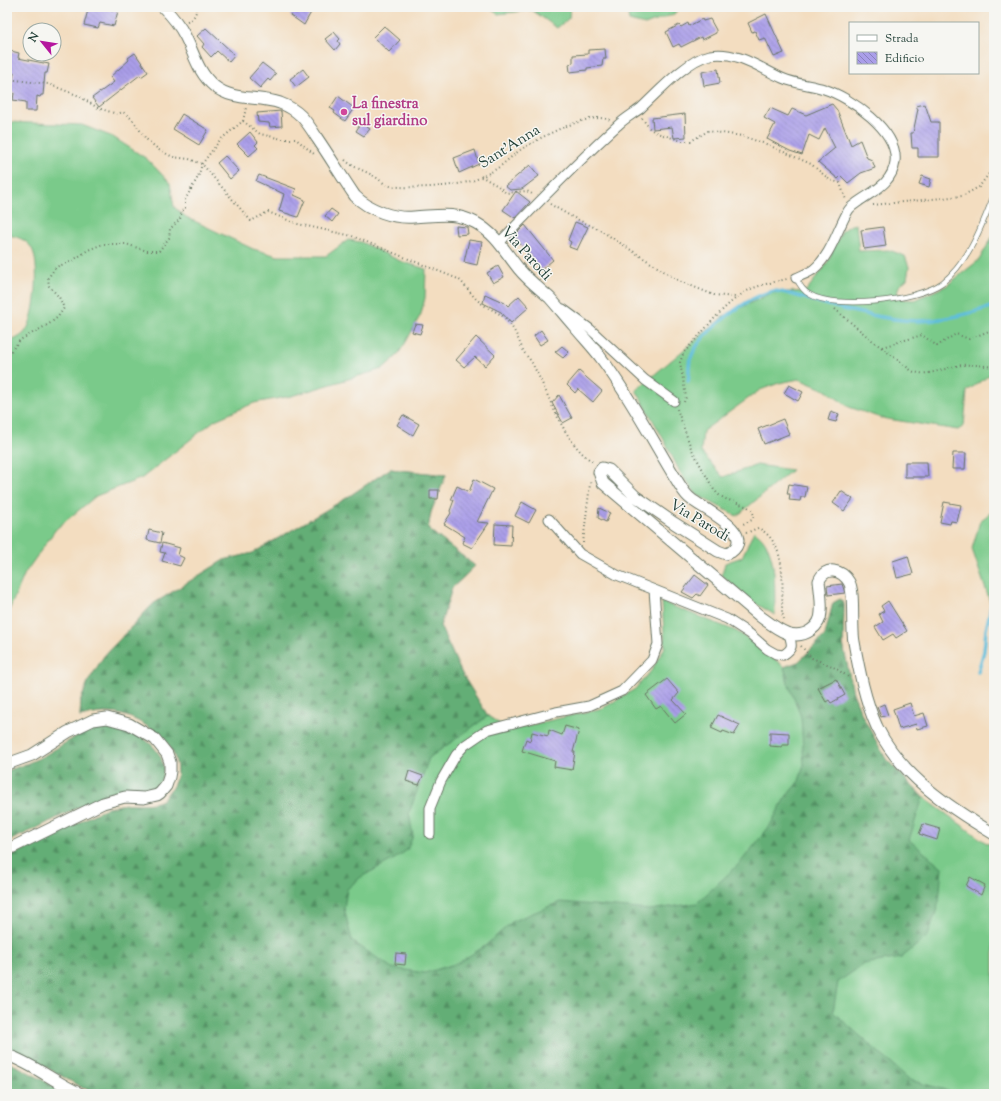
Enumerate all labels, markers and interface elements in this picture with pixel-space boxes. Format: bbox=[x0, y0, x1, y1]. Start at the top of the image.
north arrow bbox=[22, 22, 62, 62]
legend bbox=[849, 22, 979, 74]
text: N bbox=[25, 30, 43, 46]
text: Strada bbox=[885, 30, 919, 48]
text: Edificio bbox=[885, 50, 925, 68]
place label: La finestra sul giardino bbox=[352, 94, 427, 132]
marker: La finestra sul giardino bbox=[339, 107, 349, 117]
street label: Sant'Anna bbox=[475, 120, 545, 174]
street label: Via Parodi bbox=[496, 222, 556, 286]
street label: Via Parodi bbox=[665, 495, 733, 548]

